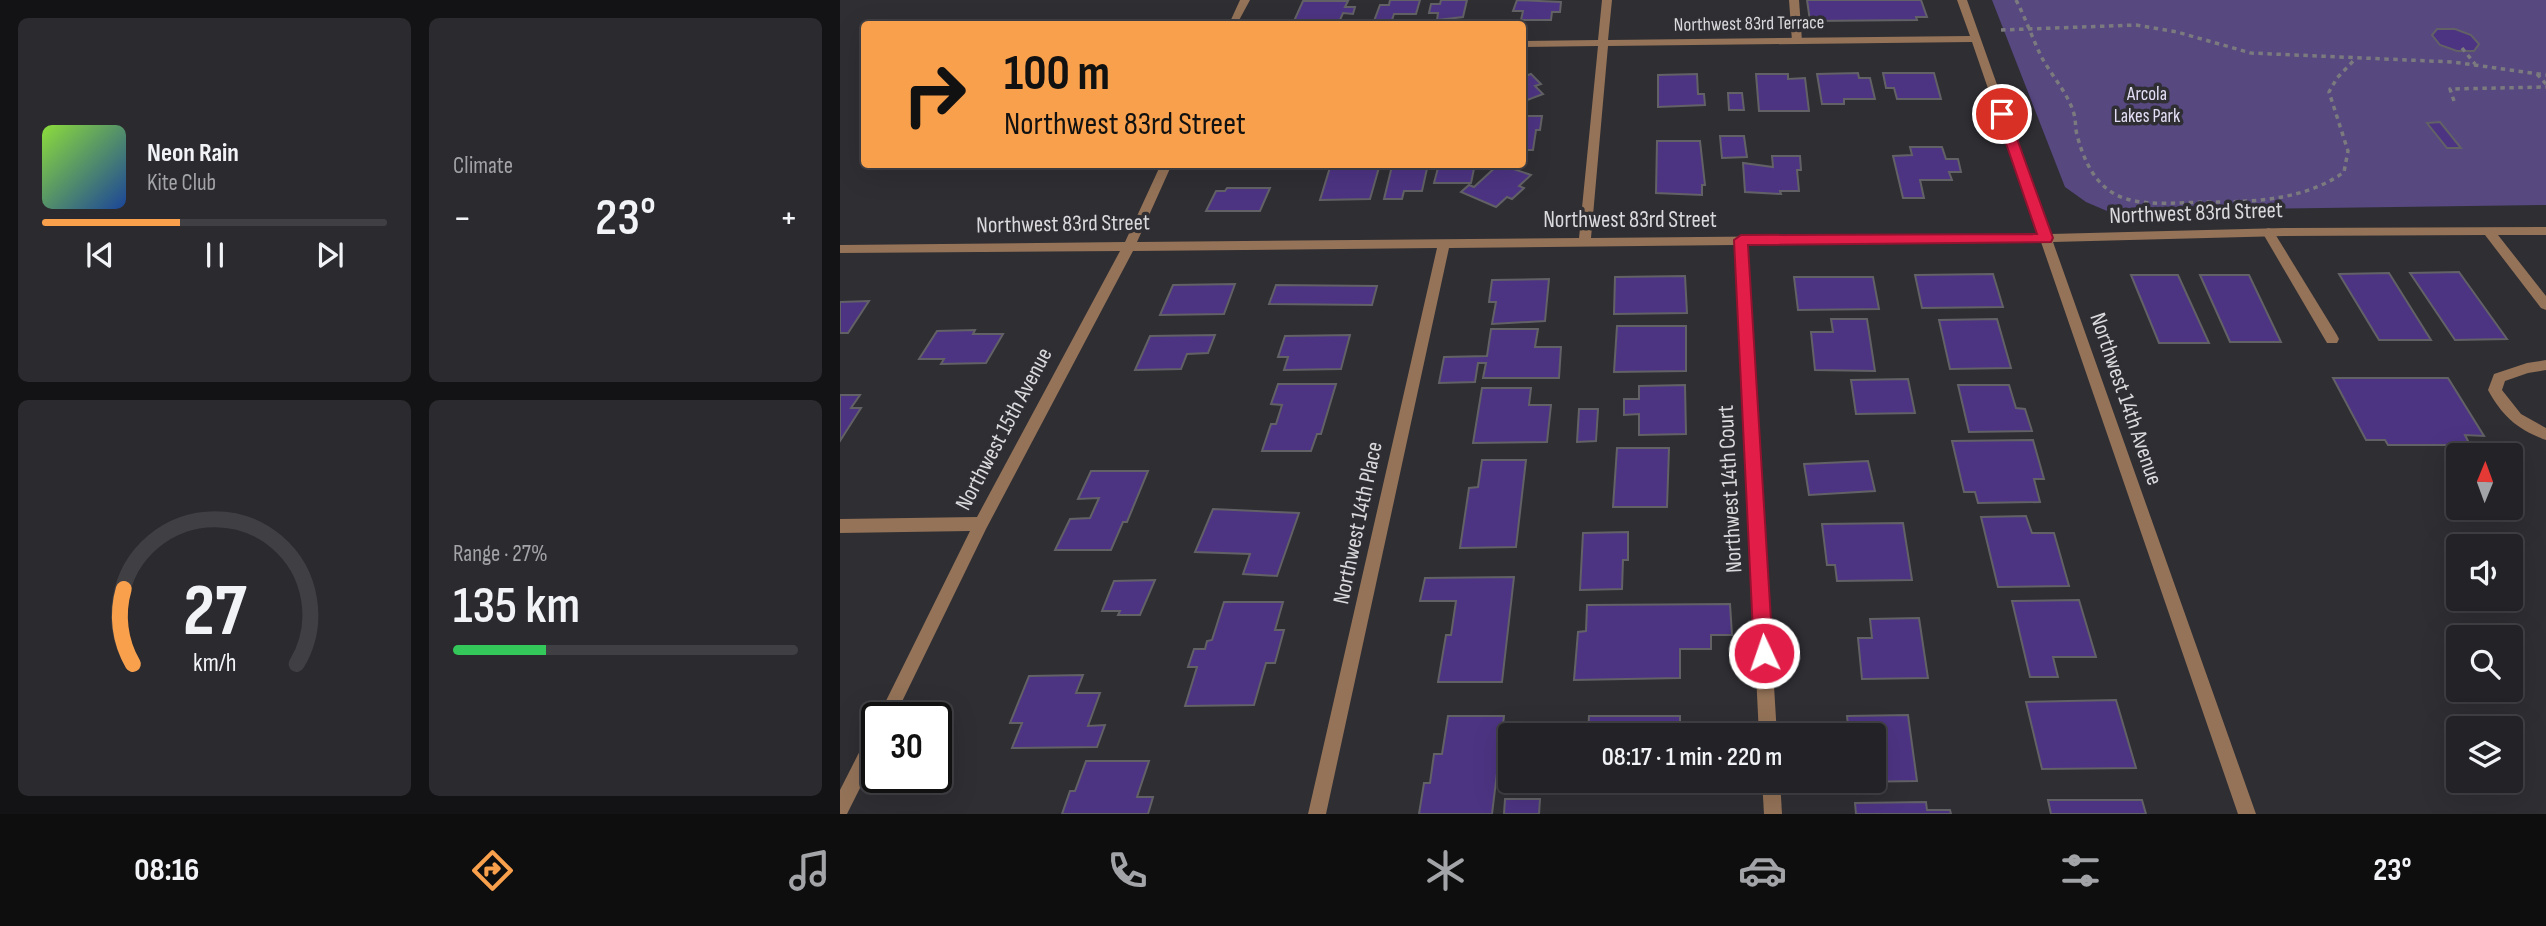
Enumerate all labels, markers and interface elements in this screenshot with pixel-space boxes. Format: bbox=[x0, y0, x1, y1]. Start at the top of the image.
street label: Northwest 83rd Terrace bbox=[1674, 11, 1824, 37]
text: 100 m bbox=[1004, 45, 1110, 104]
icon: right bbox=[889, 49, 980, 140]
park label: Arcola Lakes Park bbox=[2114, 83, 2181, 128]
pin bbox=[1972, 84, 2032, 144]
icon: arrive bbox=[1983, 95, 2021, 133]
text: Northwest 83rd Street bbox=[1004, 105, 1246, 144]
text: Neon Rain bbox=[147, 138, 239, 169]
text: Climate bbox=[453, 152, 513, 180]
text: Kite Club bbox=[147, 169, 216, 197]
text: 23° bbox=[595, 187, 656, 250]
text: − bbox=[453, 196, 472, 241]
text: + bbox=[779, 196, 798, 241]
street label: Northwest 83rd Street bbox=[2109, 196, 2283, 230]
street label: Northwest 83rd Street bbox=[1543, 206, 1717, 234]
street label: Northwest 83rd Street bbox=[976, 208, 1150, 240]
icon: previous bbox=[81, 236, 119, 274]
icon: pause bbox=[196, 236, 234, 274]
icon: next bbox=[311, 236, 349, 274]
street label: Northwest 14th Avenue bbox=[2083, 309, 2169, 489]
street label: Northwest 15th Avenue bbox=[949, 343, 1059, 515]
street label: Northwest 14th Court bbox=[1712, 404, 1748, 574]
street label: Northwest 14th Place bbox=[1327, 439, 1389, 607]
north arrow bbox=[2446, 443, 2524, 520]
map controls bbox=[2446, 443, 2523, 793]
button: sound bbox=[2446, 534, 2523, 611]
text: Range · 27% bbox=[453, 540, 548, 568]
text: 27 bbox=[183, 568, 247, 656]
text: 135 km bbox=[453, 575, 580, 638]
position arrow bbox=[1727, 616, 1801, 690]
button: search bbox=[2446, 625, 2523, 702]
text: km/h bbox=[193, 648, 236, 679]
speed limit sign: 30 bbox=[861, 702, 952, 793]
button: layers bbox=[2446, 716, 2523, 793]
text: 08:17 · 1 min · 220 m bbox=[1602, 742, 1782, 773]
icon: directions bbox=[468, 846, 517, 895]
icon: music bbox=[785, 846, 834, 895]
icon: phone bbox=[1103, 846, 1152, 895]
icon: climate bbox=[1421, 846, 1470, 895]
icon: car bbox=[1738, 846, 1787, 895]
icon: filters bbox=[2056, 846, 2105, 895]
text: 08:16 bbox=[134, 851, 199, 890]
text: 23° bbox=[2373, 851, 2412, 890]

